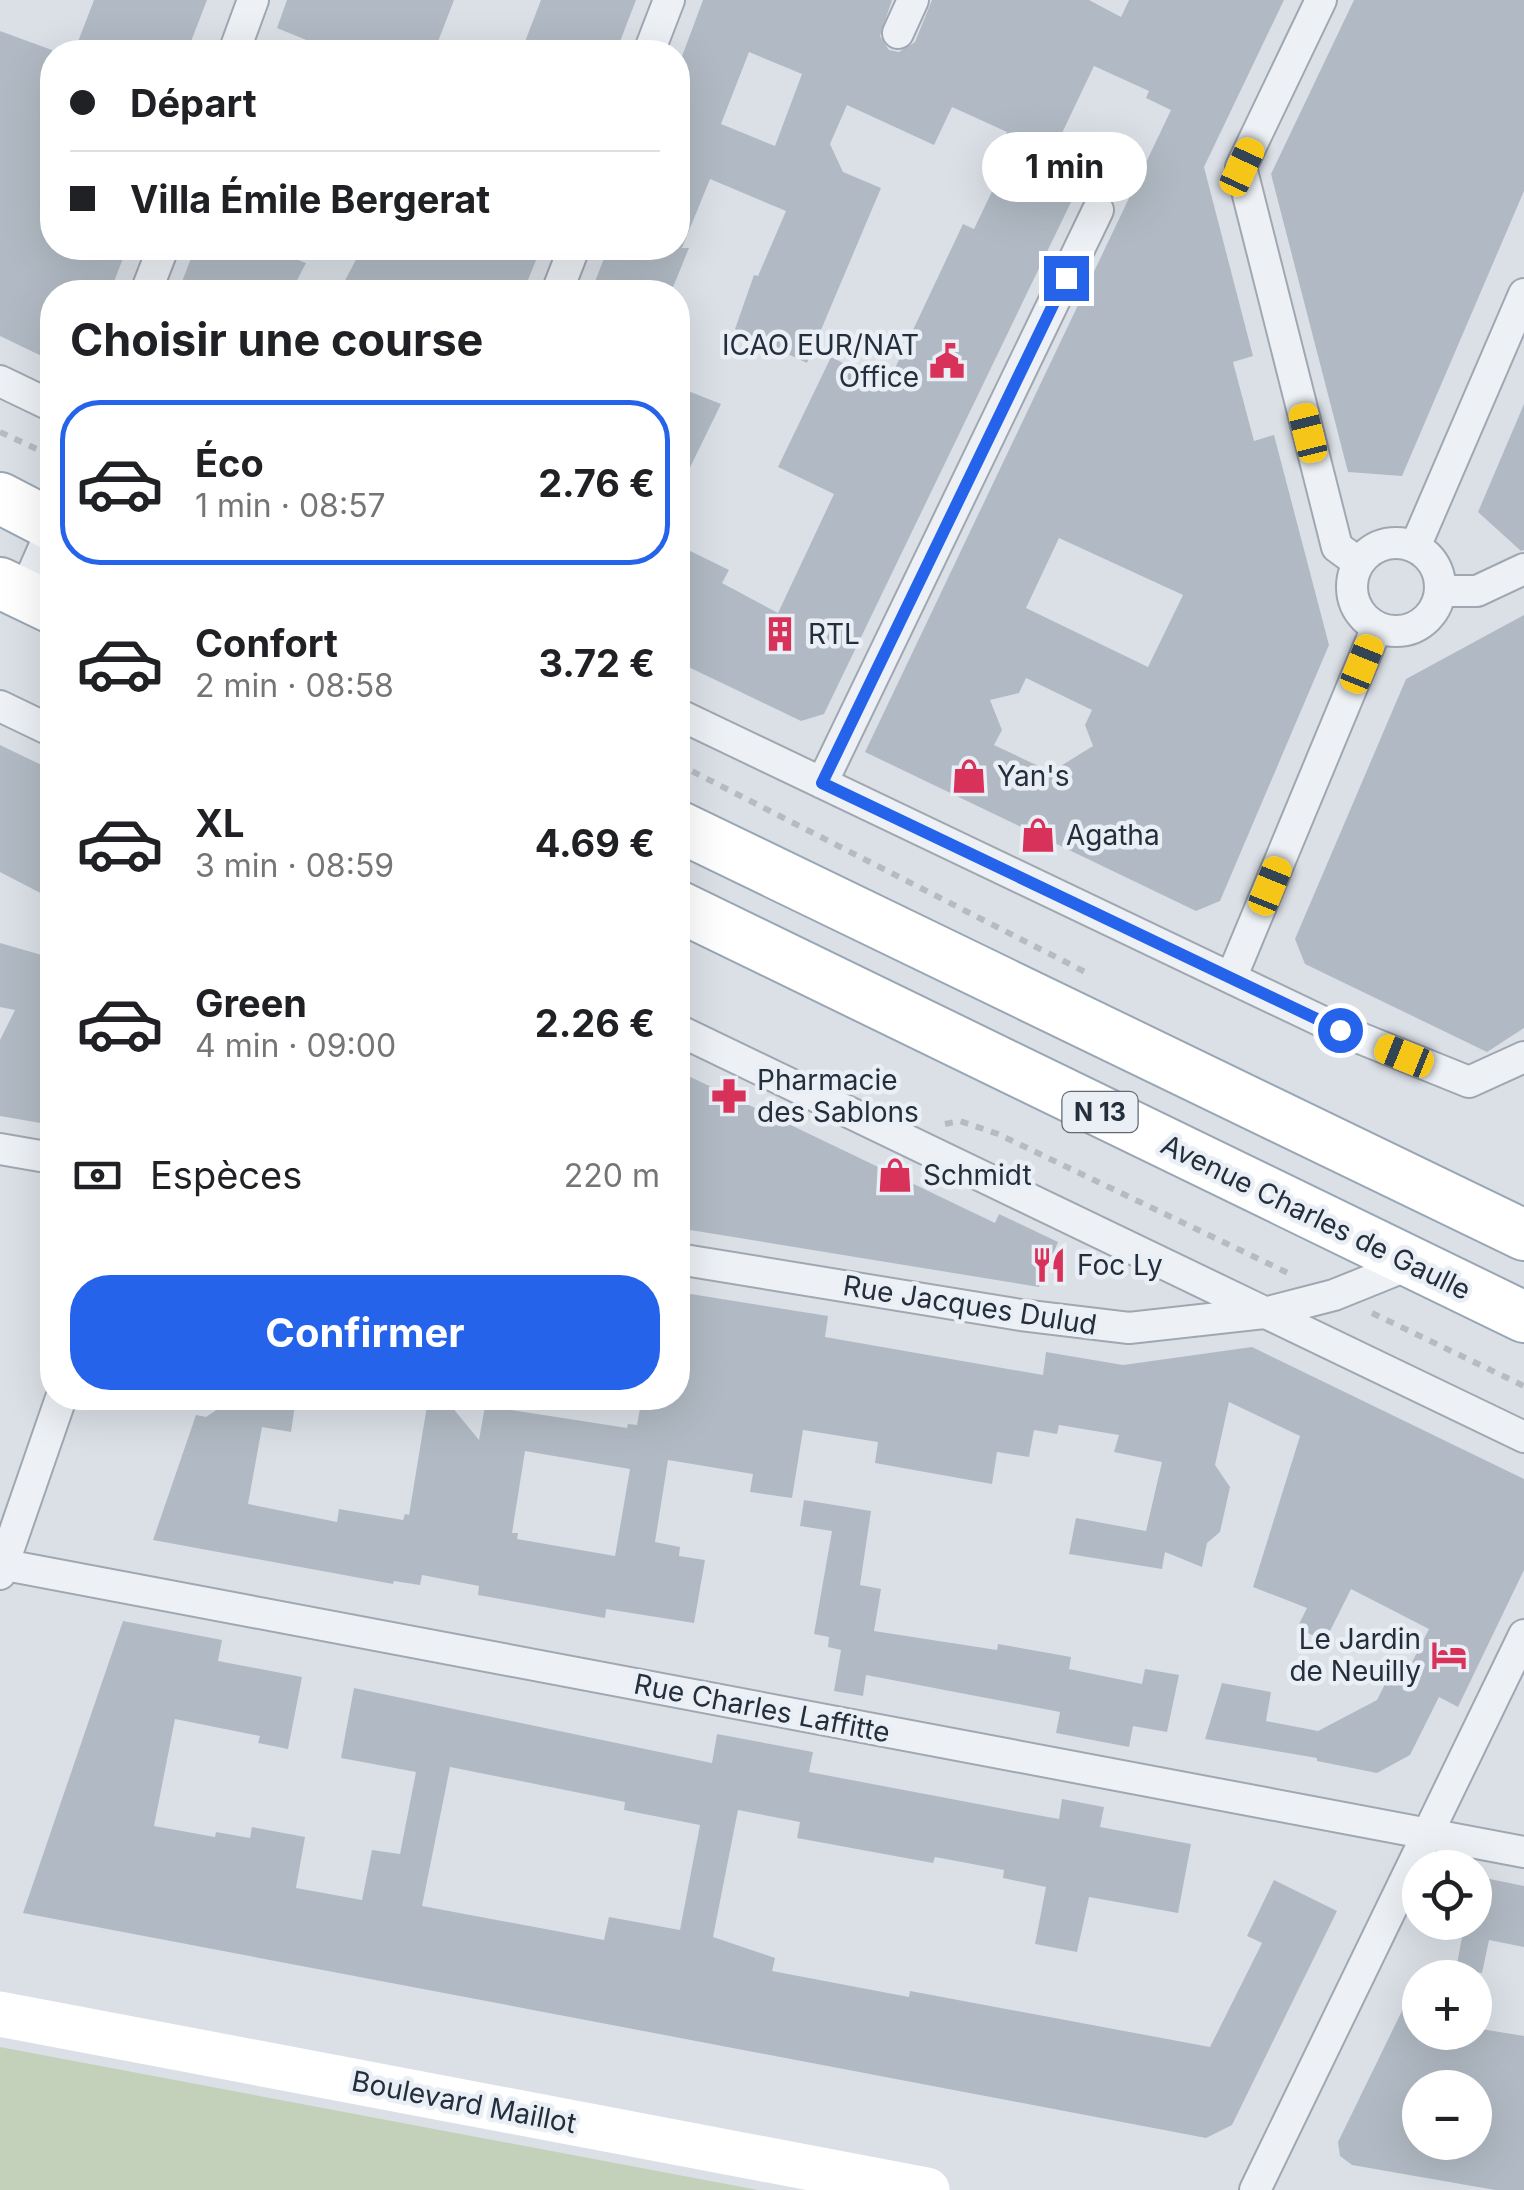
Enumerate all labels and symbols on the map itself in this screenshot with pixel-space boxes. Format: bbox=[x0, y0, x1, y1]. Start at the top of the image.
callout: 1 min bbox=[984, 133, 1148, 203]
car bbox=[1216, 133, 1268, 201]
route end bbox=[1044, 256, 1089, 301]
place label: ICAO EUR/NAT Office bbox=[722, 328, 919, 394]
public building icon: ICAO EUR/NAT Office bbox=[928, 342, 966, 380]
car bbox=[1286, 400, 1330, 466]
building icon: RTL bbox=[761, 615, 799, 653]
place label: RTL bbox=[808, 617, 860, 651]
car bbox=[1337, 631, 1387, 697]
shop icon: Yan's bbox=[950, 757, 988, 795]
place label: Yan's bbox=[997, 759, 1069, 793]
shop icon: Agatha bbox=[1019, 816, 1057, 854]
place label: Agatha bbox=[1066, 818, 1160, 852]
car bbox=[1245, 853, 1295, 919]
route start bbox=[1318, 1008, 1363, 1053]
car bbox=[1371, 1031, 1437, 1081]
place label: Pharmacie des Sablons bbox=[757, 1063, 919, 1129]
pharmacy icon: Pharmacie des Sablons bbox=[710, 1077, 748, 1115]
road number: N 13 bbox=[1062, 1092, 1138, 1132]
street label: Avenue Charles de Gaulle bbox=[1156, 1127, 1476, 1307]
shop icon: Schmidt bbox=[876, 1156, 914, 1194]
place label: Schmidt bbox=[923, 1158, 1032, 1192]
restaurant icon: Foc Ly bbox=[1030, 1246, 1068, 1284]
place label: Foc Ly bbox=[1077, 1248, 1163, 1282]
street label: Rue Jacques Dulud bbox=[841, 1268, 1099, 1342]
place label: Le Jardin de Neuilly bbox=[1289, 1622, 1421, 1688]
hotel icon: Le Jardin de Neuilly bbox=[1430, 1636, 1468, 1674]
street label: Rue Charles Laffitte bbox=[631, 1667, 893, 1749]
street label: Boulevard Maillot bbox=[349, 2064, 579, 2140]

